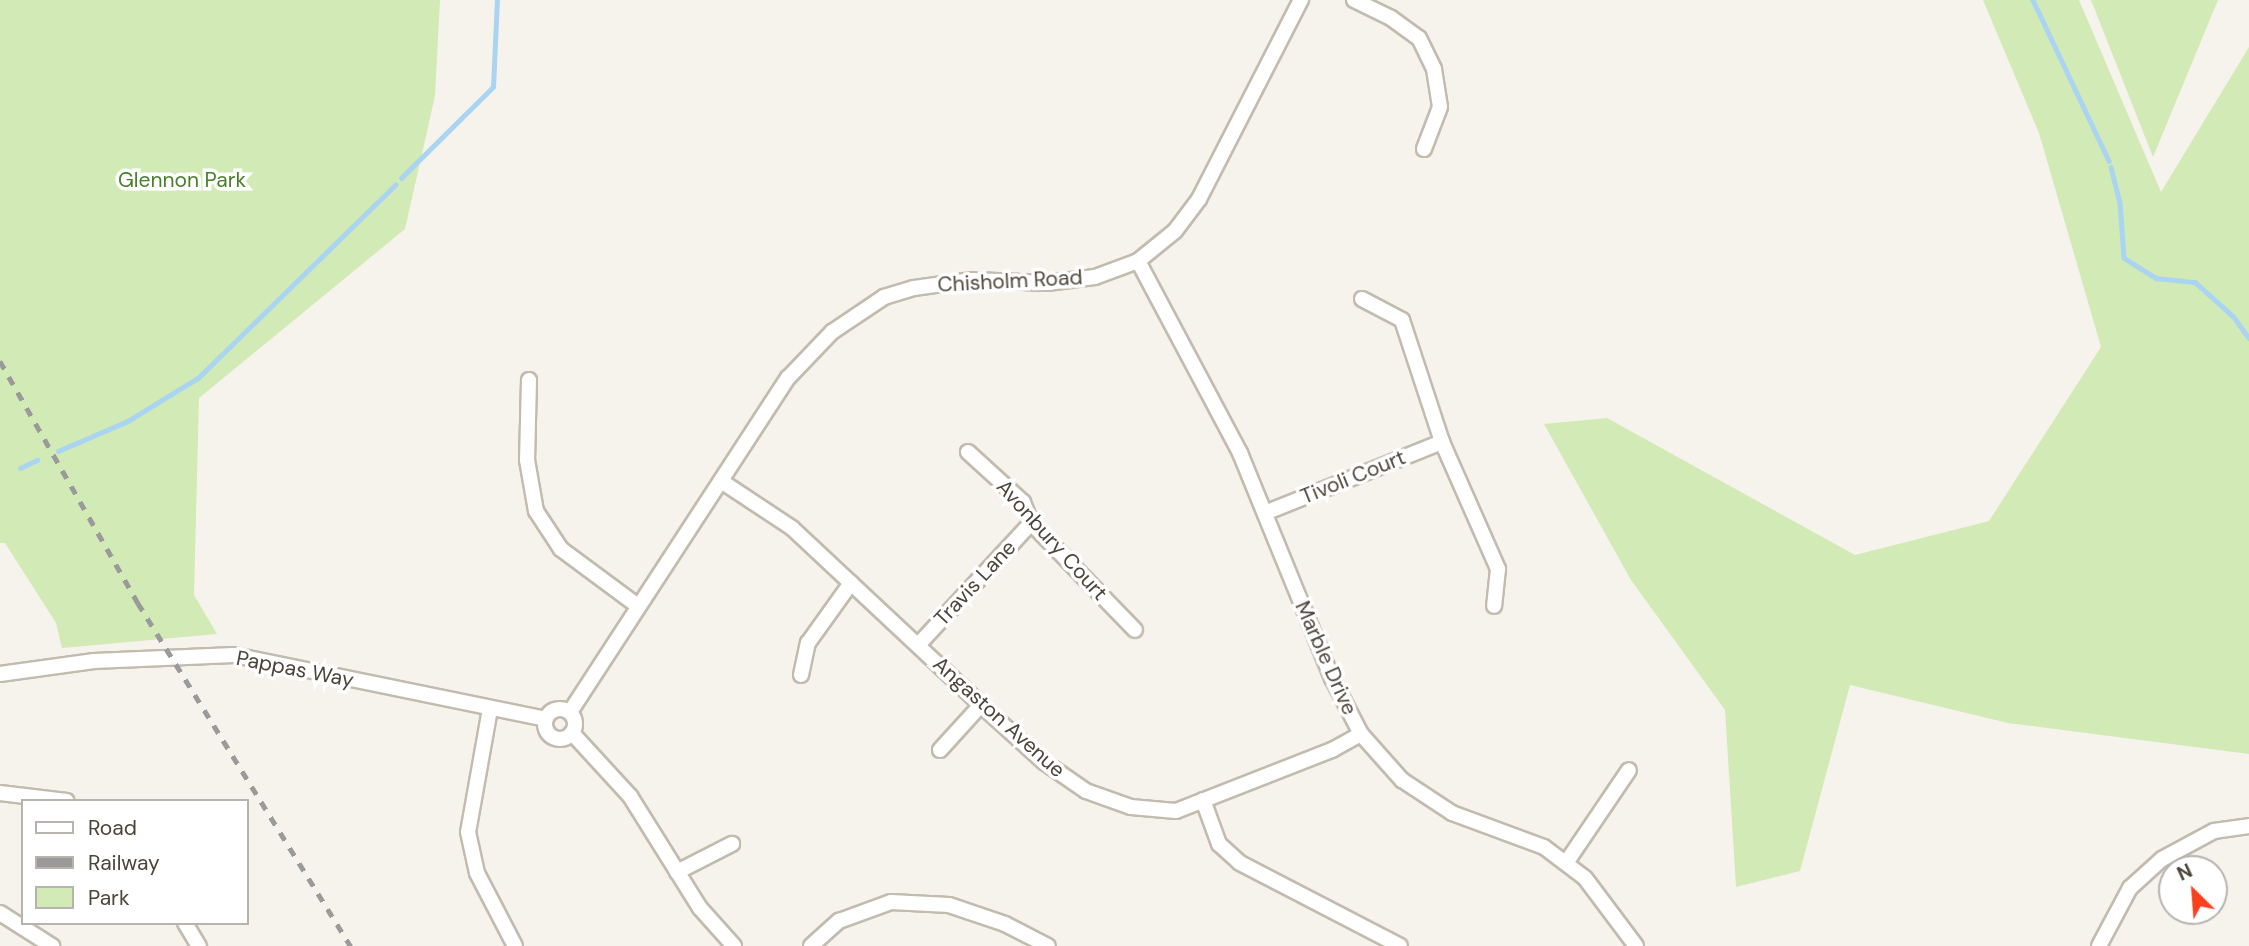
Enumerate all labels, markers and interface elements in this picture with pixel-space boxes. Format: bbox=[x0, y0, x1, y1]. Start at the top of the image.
park label: Glennon Park bbox=[118, 167, 246, 193]
street label: Chisholm Road bbox=[937, 265, 1083, 297]
street label: Tivoli Court bbox=[1297, 445, 1409, 509]
street label: Avonbury Court bbox=[991, 474, 1113, 606]
street label: Travis Lane bbox=[929, 535, 1021, 631]
street label: Marble Drive bbox=[1290, 597, 1362, 719]
street label: Pappas Way bbox=[234, 645, 356, 693]
street label: Angaston Avenue bbox=[928, 651, 1070, 783]
legend bbox=[21, 799, 248, 925]
text: Road bbox=[88, 814, 137, 842]
text: Railway bbox=[88, 849, 160, 877]
north arrow bbox=[2158, 855, 2228, 925]
text: N bbox=[2173, 858, 2196, 887]
text: Park bbox=[88, 884, 129, 912]

